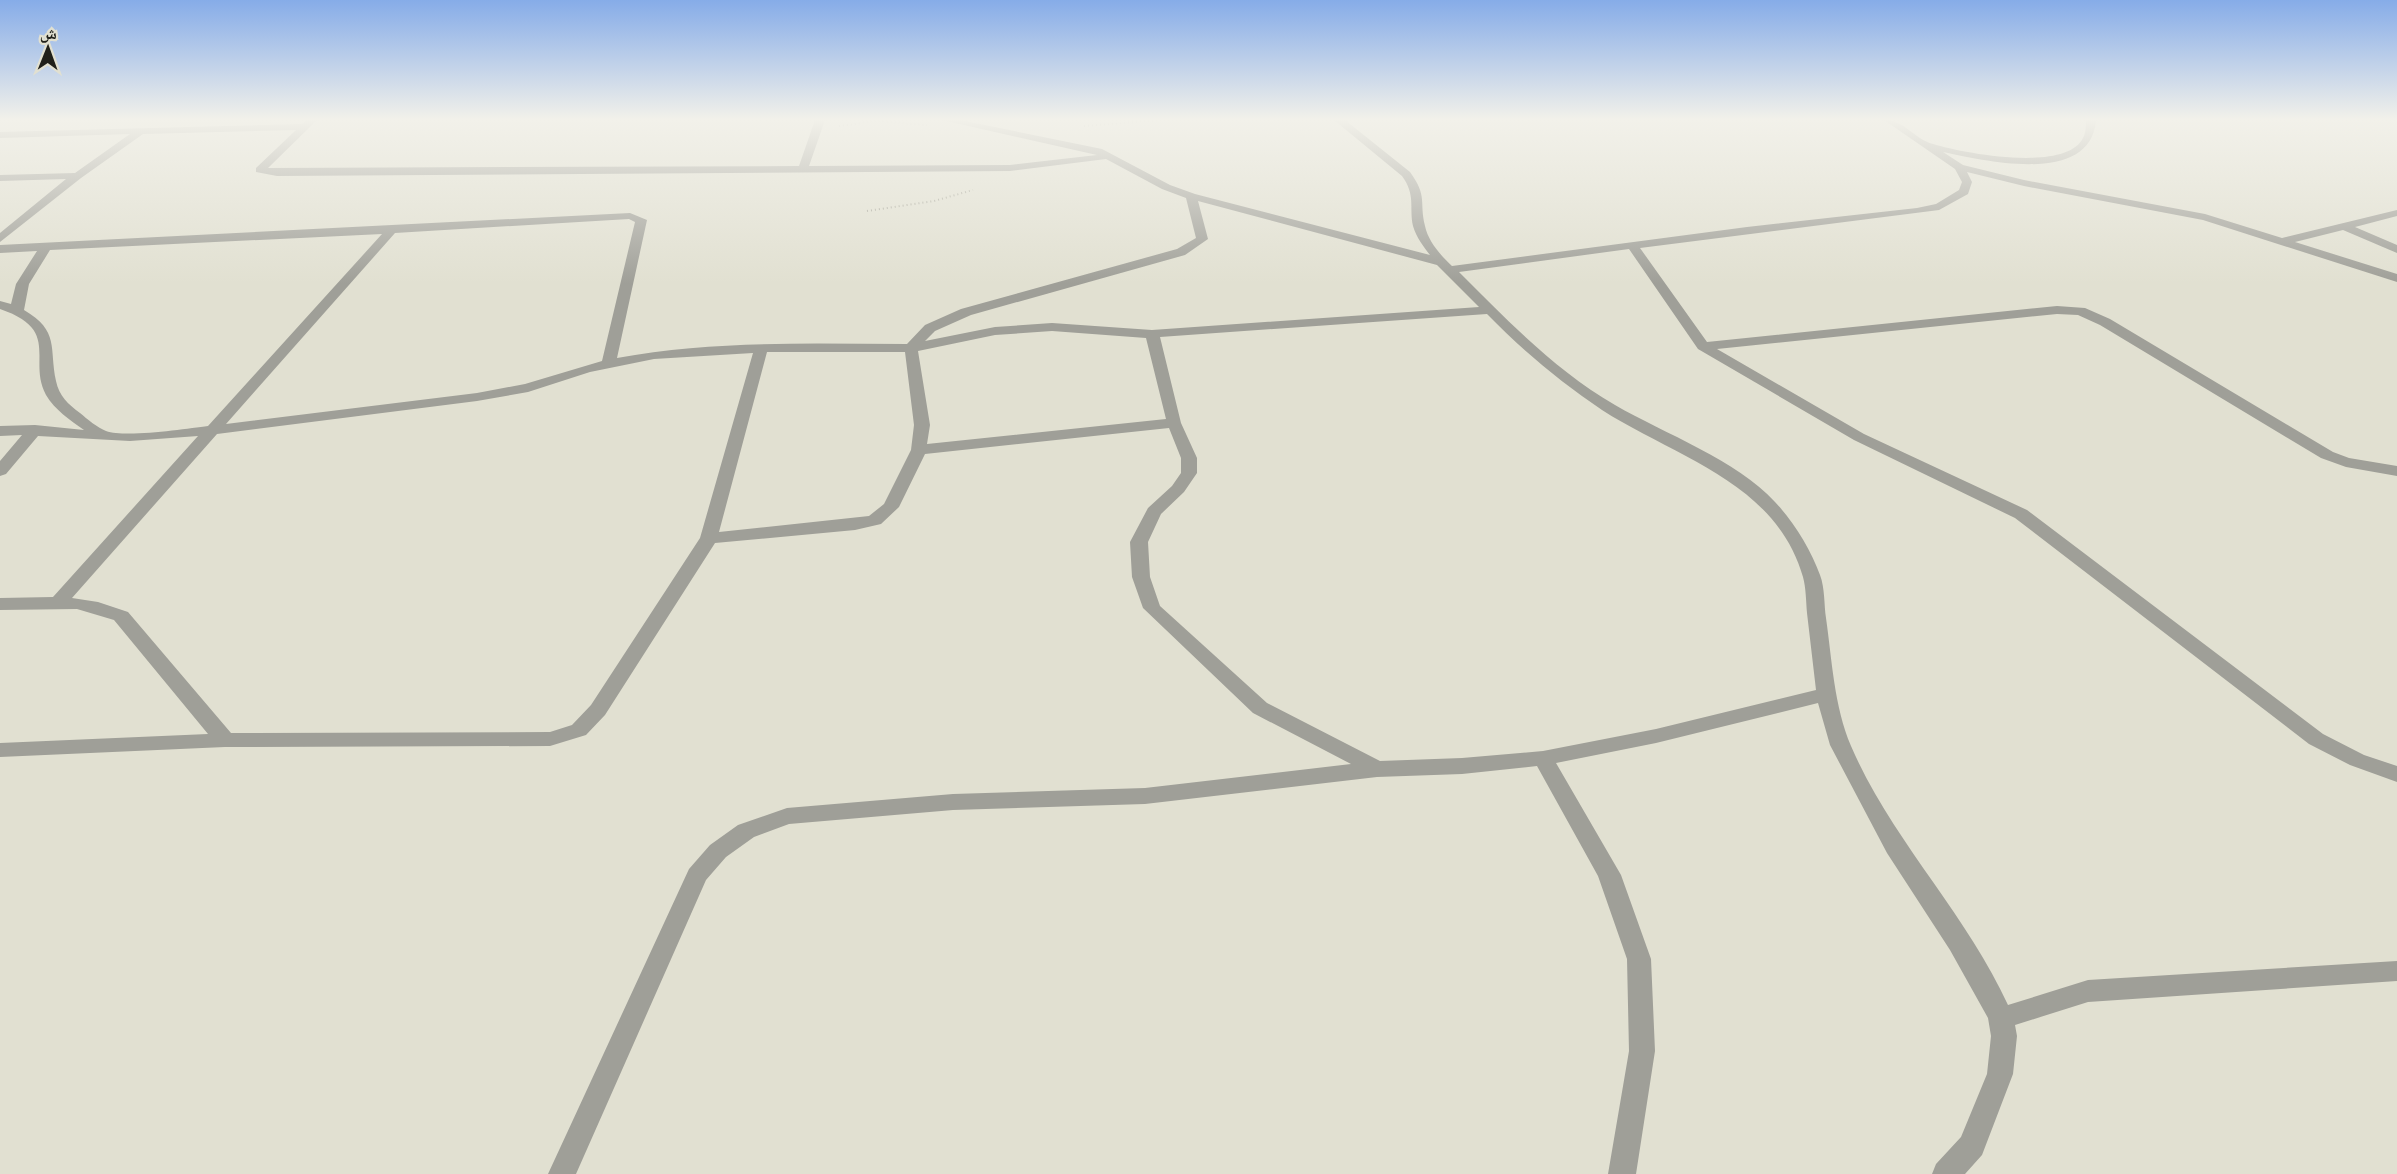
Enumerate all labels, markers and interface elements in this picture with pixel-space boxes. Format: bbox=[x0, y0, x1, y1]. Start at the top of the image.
north arrow bbox=[18, 18, 78, 78]
text: ش bbox=[40, 25, 57, 43]

